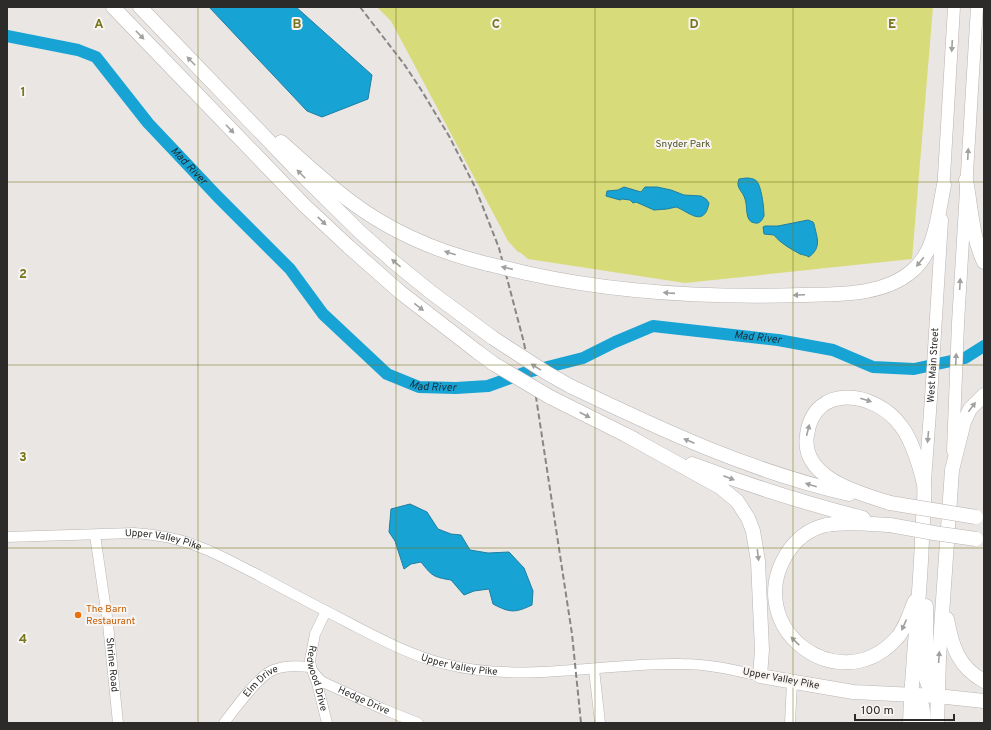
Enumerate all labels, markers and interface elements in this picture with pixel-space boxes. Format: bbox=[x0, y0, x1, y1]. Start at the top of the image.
text: A bbox=[94, 17, 104, 33]
text: B bbox=[293, 17, 302, 33]
text: C bbox=[492, 17, 500, 33]
text: D bbox=[689, 17, 699, 33]
text: E bbox=[888, 17, 896, 33]
one-way arrow bbox=[135, 30, 145, 40]
one-way arrow bbox=[949, 40, 955, 53]
one-way arrow bbox=[187, 56, 196, 66]
text: 1 bbox=[20, 85, 26, 101]
one-way arrow bbox=[226, 124, 235, 134]
park label: Snyder Park bbox=[656, 138, 710, 151]
water label: Mad River bbox=[167, 144, 211, 189]
one-way arrow bbox=[965, 148, 971, 161]
one-way arrow bbox=[296, 169, 306, 179]
one-way arrow bbox=[317, 217, 327, 226]
one-way arrow bbox=[444, 250, 456, 256]
one-way arrow bbox=[916, 257, 925, 267]
one-way arrow bbox=[391, 259, 401, 268]
one-way arrow bbox=[501, 265, 513, 271]
text: 2 bbox=[19, 267, 27, 283]
one-way arrow bbox=[957, 278, 964, 290]
one-way arrow bbox=[663, 290, 675, 297]
one-way arrow bbox=[792, 292, 805, 298]
one-way arrow bbox=[414, 303, 425, 311]
street label: West Main Street bbox=[924, 327, 942, 403]
water label: Mad River bbox=[733, 328, 783, 348]
one-way arrow bbox=[953, 353, 960, 365]
one-way arrow bbox=[531, 363, 541, 371]
water label: Mad River bbox=[407, 377, 457, 395]
one-way arrow bbox=[860, 397, 872, 403]
one-way arrow bbox=[968, 401, 977, 412]
one-way arrow bbox=[579, 411, 591, 418]
one-way arrow bbox=[805, 424, 811, 436]
one-way arrow bbox=[925, 431, 932, 443]
one-way arrow bbox=[682, 438, 694, 444]
text: 3 bbox=[19, 450, 27, 466]
one-way arrow bbox=[724, 475, 736, 481]
one-way arrow bbox=[805, 482, 817, 488]
street label: Upper Valley Pike bbox=[125, 526, 203, 554]
one-way arrow bbox=[754, 549, 761, 562]
place label: The Barn Restaurant bbox=[86, 603, 135, 628]
marker: The Barn Restaurant bbox=[73, 610, 83, 620]
one-way arrow bbox=[901, 619, 907, 631]
text: 4 bbox=[19, 632, 27, 648]
one-way arrow bbox=[790, 636, 800, 646]
street label: Shrine Road bbox=[103, 637, 121, 693]
street label: Redwood Drive bbox=[303, 644, 330, 713]
one-way arrow bbox=[936, 650, 942, 663]
street label: Upper Valley Pike bbox=[419, 651, 498, 678]
street label: Elm Drive bbox=[240, 662, 280, 700]
street label: Upper Valley Pike bbox=[741, 665, 821, 693]
street label: Hedge Drive bbox=[336, 683, 392, 717]
scale bar bbox=[855, 696, 954, 722]
text: 100 m bbox=[861, 703, 894, 719]

